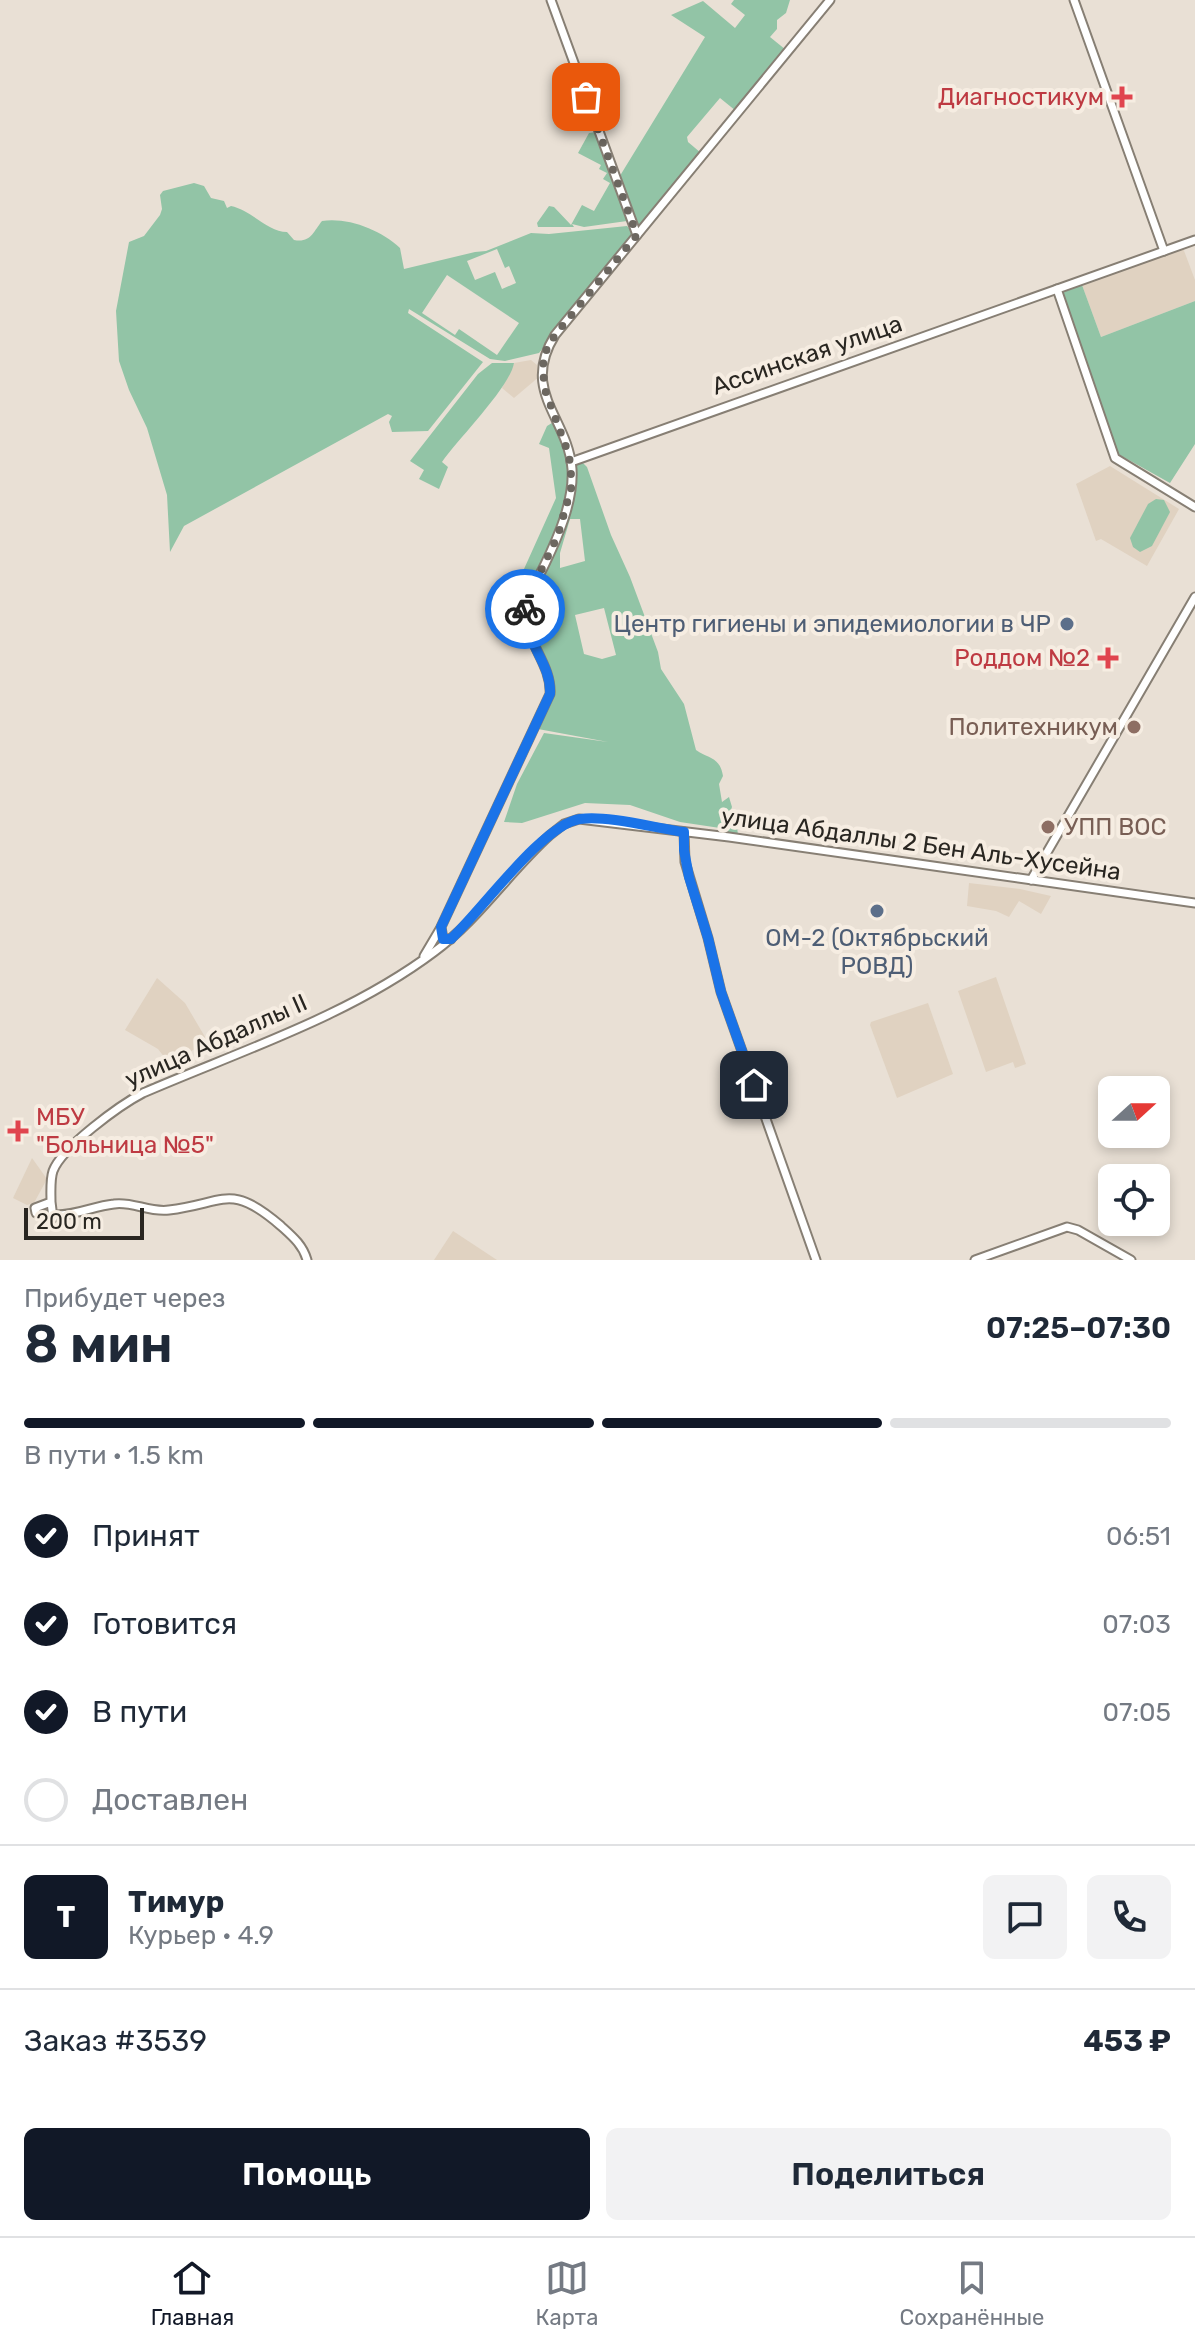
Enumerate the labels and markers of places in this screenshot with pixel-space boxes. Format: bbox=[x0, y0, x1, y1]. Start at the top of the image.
pin bbox=[552, 63, 620, 131]
place label: Диагностикум bbox=[938, 83, 1104, 111]
marker: Диагностикум bbox=[1111, 86, 1133, 108]
place label: Центр гигиены и эпидемиологии в ЧР bbox=[614, 610, 1051, 638]
marker: Центр гигиены и эпидемиологии в ЧР bbox=[1058, 615, 1076, 633]
place label: Роддом №2 bbox=[954, 644, 1090, 672]
marker: Роддом №2 bbox=[1097, 647, 1119, 669]
place label: Политехникум bbox=[948, 713, 1118, 741]
marker: Политехникум bbox=[1125, 718, 1143, 736]
place label: УПП ВОС bbox=[1064, 813, 1167, 841]
marker: УПП ВОС bbox=[1039, 818, 1057, 836]
marker: ОМ-2 (Октябрьский РОВД) bbox=[868, 902, 886, 920]
place label: ОМ-2 (Октябрьский РОВД) bbox=[765, 924, 989, 980]
pin bbox=[720, 1051, 788, 1119]
place label: МБУ "Больница №5" bbox=[36, 1103, 214, 1159]
marker: МБУ "Больница №5" bbox=[7, 1120, 29, 1142]

